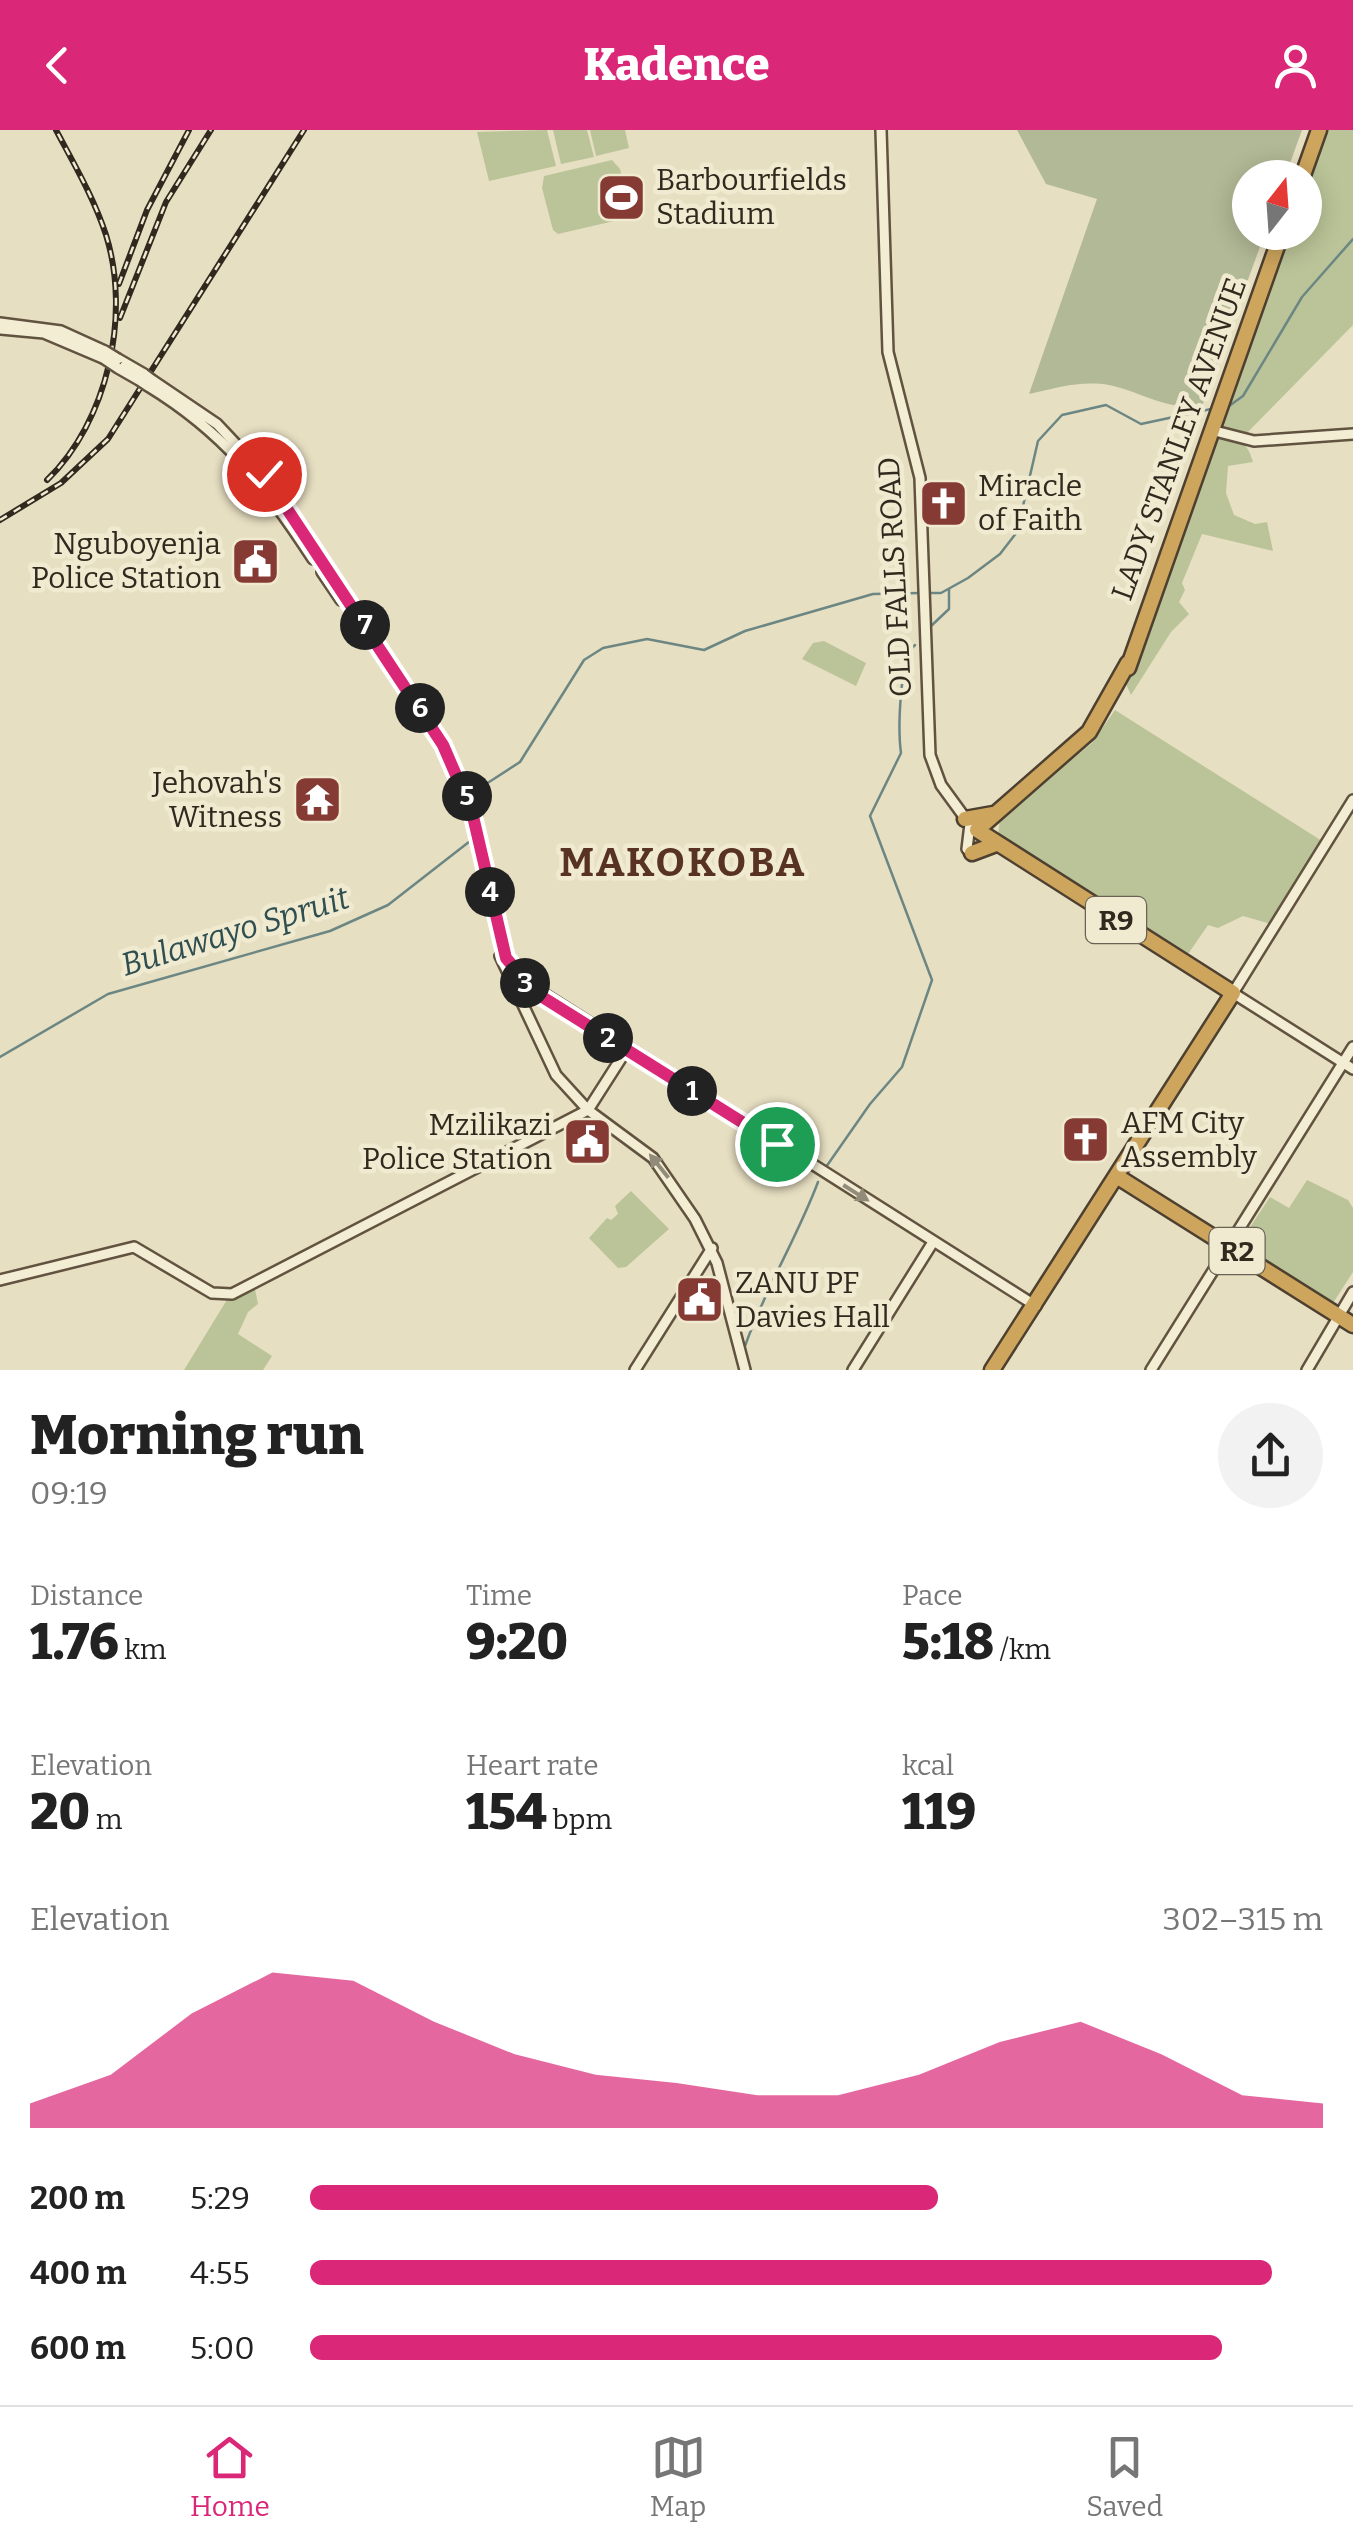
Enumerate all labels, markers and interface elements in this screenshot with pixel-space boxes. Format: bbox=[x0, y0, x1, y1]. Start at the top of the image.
icon: back bbox=[30, 38, 85, 93]
text: Kadence bbox=[584, 38, 769, 92]
icon: person bbox=[1268, 38, 1323, 93]
north arrow bbox=[1232, 160, 1322, 250]
map controls bbox=[1232, 160, 1322, 250]
place label: Barbourfields Stadium bbox=[656, 162, 847, 232]
sports icon: Barbourfields Stadium bbox=[595, 171, 647, 223]
street label: LADY STANLEY AVENUE bbox=[1104, 273, 1254, 605]
pin bbox=[222, 432, 307, 517]
icon: check bbox=[237, 447, 292, 502]
street label: OLD FALLS ROAD bbox=[871, 456, 919, 698]
place label: Miracle of Faith bbox=[978, 468, 1083, 538]
church icon: Miracle of Faith bbox=[917, 477, 969, 529]
place label: Nguboyenja Police Station bbox=[31, 526, 221, 596]
public building icon: Nguboyenja Police Station bbox=[230, 535, 282, 587]
pin: 7 bbox=[340, 600, 390, 650]
text: 7 bbox=[357, 608, 373, 641]
pin: 6 bbox=[395, 683, 445, 733]
text: 6 bbox=[412, 691, 428, 724]
place label: Jehovah's Witness bbox=[151, 765, 282, 835]
pin: 5 bbox=[442, 771, 492, 821]
temple icon: Jehovah's Witness bbox=[291, 774, 343, 826]
text: 5 bbox=[459, 779, 475, 812]
district label: MAKOKOBA bbox=[559, 839, 807, 887]
pin: 4 bbox=[465, 867, 515, 917]
text: 4 bbox=[481, 875, 499, 908]
water label: Bulawayo Spruit bbox=[116, 878, 354, 984]
road number: R9 bbox=[1086, 897, 1146, 943]
pin: 3 bbox=[500, 958, 550, 1008]
text: 3 bbox=[517, 966, 533, 999]
pin: 2 bbox=[583, 1013, 633, 1063]
text: 2 bbox=[600, 1021, 616, 1054]
pin: 1 bbox=[667, 1066, 717, 1116]
text: 1 bbox=[686, 1074, 698, 1107]
pin bbox=[735, 1102, 820, 1187]
place label: AFM City Assembly bbox=[1121, 1105, 1257, 1175]
place label: Mzilikazi Police Station bbox=[362, 1107, 552, 1177]
church icon: AFM City Assembly bbox=[1060, 1114, 1112, 1166]
public building icon: Mzilikazi Police Station bbox=[561, 1116, 613, 1168]
icon: arrive bbox=[750, 1117, 805, 1172]
one-way arrow bbox=[649, 1154, 670, 1179]
one-way arrow bbox=[842, 1184, 870, 1202]
road number: R2 bbox=[1210, 1228, 1264, 1274]
place label: ZANU PF Davies Hall bbox=[735, 1265, 890, 1335]
public building icon: ZANU PF Davies Hall bbox=[674, 1274, 726, 1326]
text: Morning run bbox=[30, 1403, 364, 1469]
button: share bbox=[1218, 1403, 1323, 1508]
text: 09:19 bbox=[30, 1474, 108, 1512]
text: Distance bbox=[30, 1579, 143, 1612]
text: Time bbox=[466, 1579, 532, 1612]
text: Pace bbox=[902, 1579, 962, 1612]
text: 1.76 bbox=[30, 1612, 119, 1672]
text: 9:20 bbox=[466, 1612, 568, 1672]
text: 5:18 bbox=[902, 1612, 994, 1672]
text: km bbox=[119, 1633, 167, 1666]
text: /km bbox=[994, 1633, 1051, 1666]
text: Elevation bbox=[30, 1749, 152, 1782]
text: Heart rate bbox=[466, 1749, 598, 1782]
text: kcal bbox=[902, 1749, 954, 1782]
text: 20 bbox=[30, 1782, 90, 1842]
text: 154 bbox=[466, 1782, 547, 1842]
text: 119 bbox=[902, 1782, 976, 1842]
text: m bbox=[90, 1803, 122, 1836]
text: bpm bbox=[547, 1803, 612, 1836]
text: Elevation bbox=[30, 1900, 170, 1938]
text: 302–315 m bbox=[1163, 1900, 1323, 1938]
text: 200 m bbox=[30, 2179, 125, 2217]
text: 5:29 bbox=[190, 2179, 250, 2217]
text: 400 m bbox=[30, 2254, 126, 2292]
text: 4:55 bbox=[190, 2254, 250, 2292]
text: 600 m bbox=[30, 2329, 126, 2367]
text: 5:00 bbox=[190, 2329, 255, 2367]
tab: Home bbox=[190, 2430, 270, 2523]
tab: Map bbox=[650, 2430, 706, 2523]
tab: Saved bbox=[1086, 2430, 1163, 2523]

